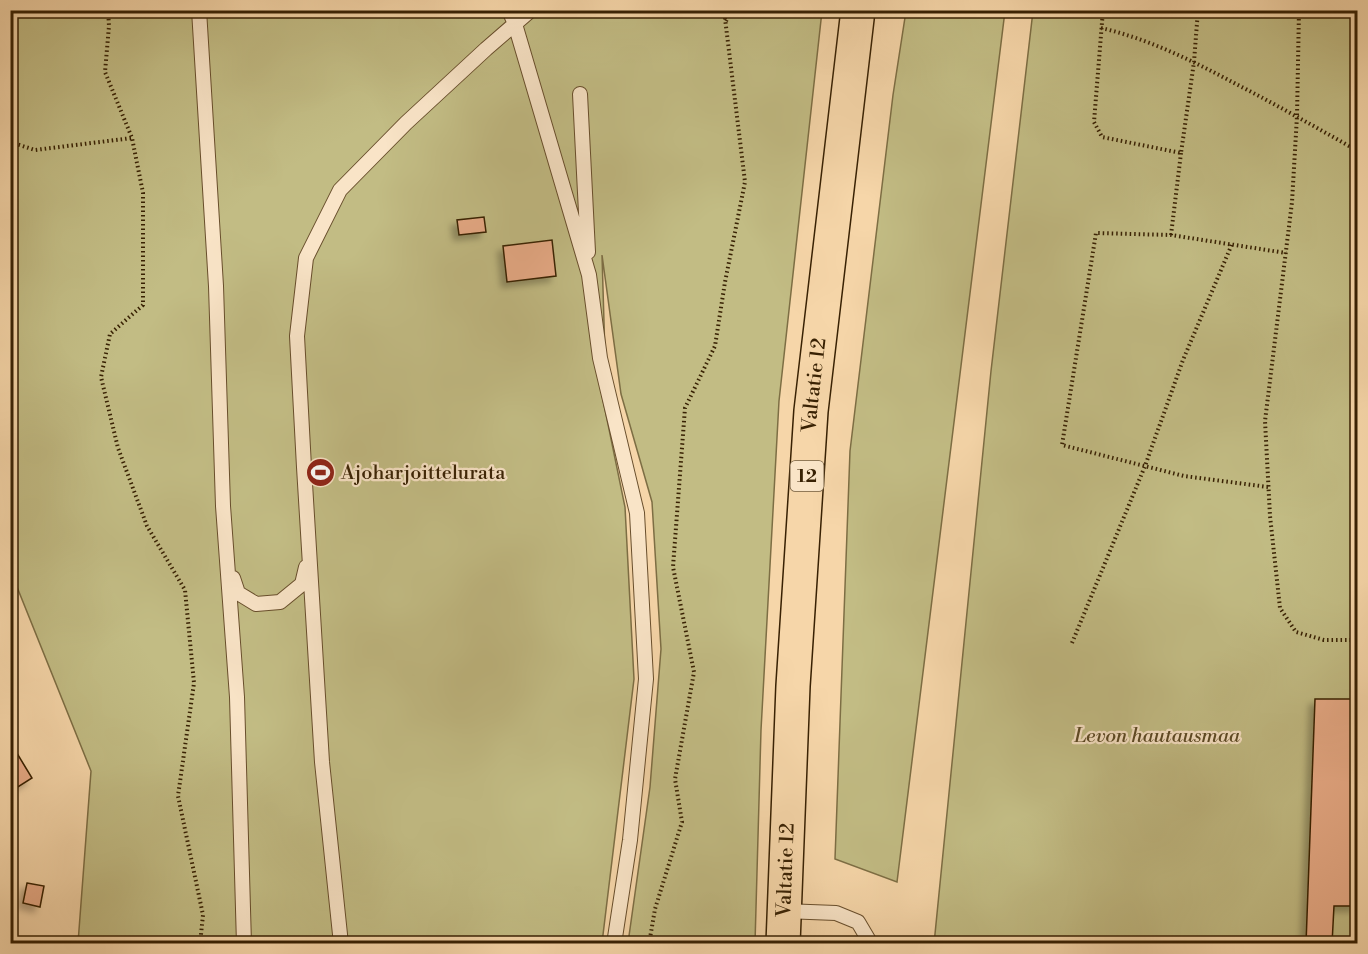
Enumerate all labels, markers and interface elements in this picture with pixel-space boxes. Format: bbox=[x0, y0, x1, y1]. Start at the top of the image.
street label: Valtatie 12 bbox=[797, 337, 832, 434]
sports icon: Ajoharjoittelurata bbox=[304, 457, 336, 489]
place label: Ajoharjoittelurata bbox=[340, 461, 506, 486]
road number: 12 bbox=[790, 461, 824, 491]
park label: Levon hautausmaa bbox=[1073, 724, 1241, 749]
street label: Valtatie 12 bbox=[772, 822, 800, 919]

